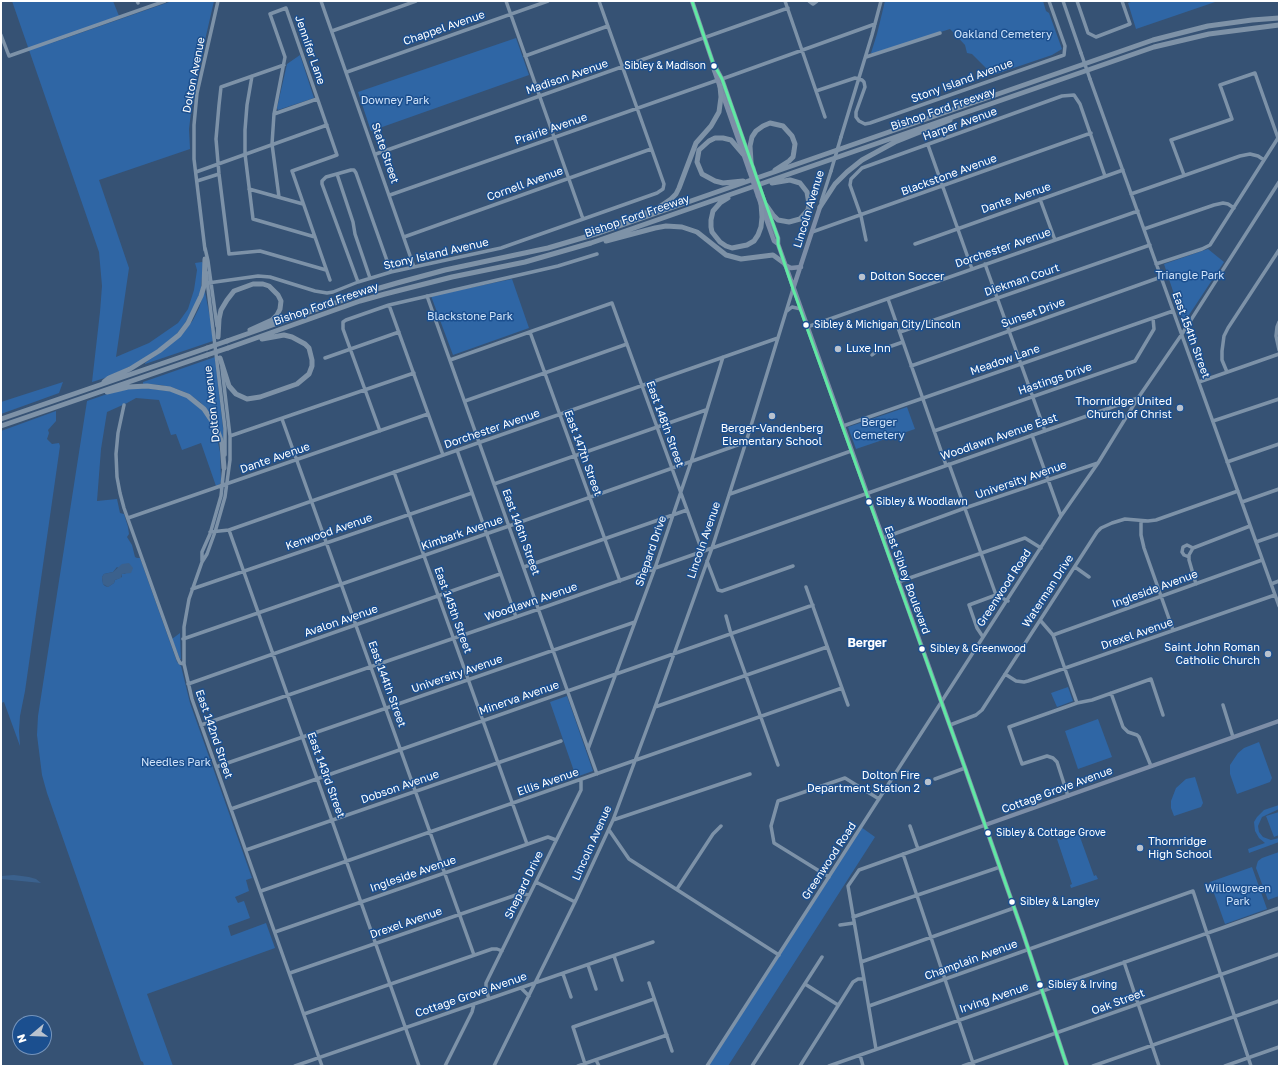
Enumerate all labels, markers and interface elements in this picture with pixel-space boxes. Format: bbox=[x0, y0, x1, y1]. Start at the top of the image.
street label: Chappel Avenue bbox=[401, 8, 487, 48]
street label: Jennifer Lane bbox=[292, 14, 328, 86]
park label: Oakland Cemetery bbox=[954, 28, 1052, 42]
street label: Dolton Avenue bbox=[180, 36, 208, 114]
street label: Stony Island Avenue bbox=[909, 56, 1015, 106]
street label: Madison Avenue bbox=[524, 57, 610, 97]
place label: Sibley & Madison bbox=[624, 60, 706, 72]
marker: Sibley & Madison bbox=[709, 61, 719, 71]
street label: Bishop Ford Freeway bbox=[889, 85, 997, 133]
park label: Downey Park bbox=[361, 94, 429, 108]
street label: Harper Avenue bbox=[921, 104, 999, 144]
street label: Prairie Avenue bbox=[513, 110, 589, 148]
street label: State Street bbox=[368, 121, 402, 185]
street label: Blackstone Avenue bbox=[899, 152, 999, 198]
street label: Cornell Avenue bbox=[485, 164, 565, 204]
street label: Lincoln Avenue bbox=[791, 169, 827, 249]
street label: Dante Avenue bbox=[979, 180, 1053, 216]
street label: Bishop Ford Freeway bbox=[583, 192, 691, 240]
street label: Dorchester Avenue bbox=[954, 225, 1052, 271]
street label: Stony Island Avenue bbox=[382, 235, 490, 273]
street label: Diekman Court bbox=[983, 261, 1061, 299]
park label: Triangle Park bbox=[1155, 269, 1225, 283]
place label: Dolton Soccer bbox=[870, 270, 944, 284]
marker: Dolton Soccer bbox=[857, 272, 867, 282]
street label: Bishop Ford Freeway bbox=[272, 280, 380, 328]
street label: East 154th Street bbox=[1169, 290, 1213, 380]
street label: Sunset Drive bbox=[999, 295, 1067, 331]
park label: Blackstone Park bbox=[427, 310, 513, 324]
place label: Sibley & Michigan City/Lincoln bbox=[814, 319, 961, 331]
marker: Sibley & Michigan City/Lincoln bbox=[801, 320, 811, 330]
place label: Luxe Inn bbox=[846, 342, 891, 356]
street label: Meadow Lane bbox=[968, 342, 1042, 378]
marker: Luxe Inn bbox=[833, 344, 843, 354]
street label: Hastings Drive bbox=[1016, 360, 1094, 398]
street label: Dolton Avenue bbox=[201, 365, 223, 443]
street label: East 148th Street bbox=[643, 379, 687, 469]
place label: Thornridge United Church of Christ bbox=[1076, 395, 1172, 421]
marker: Thornridge United Church of Christ bbox=[1175, 403, 1185, 413]
street label: Dorchester Avenue bbox=[443, 406, 541, 452]
street label: East 147th Street bbox=[561, 408, 605, 498]
marker: Berger-Vandenberg Elementary School bbox=[767, 411, 777, 421]
street label: Woodlawn Avenue East bbox=[939, 411, 1059, 463]
park label: Berger Cemetery bbox=[853, 416, 905, 442]
place label: Berger-Vandenberg Elementary School bbox=[721, 422, 823, 448]
street label: Dante Avenue bbox=[238, 440, 312, 476]
street label: University Avenue bbox=[974, 458, 1068, 502]
street label: East 146th Street bbox=[499, 487, 543, 577]
place label: Sibley & Woodlawn bbox=[876, 496, 968, 508]
marker: Sibley & Woodlawn bbox=[864, 497, 874, 507]
street label: Lincoln Avenue bbox=[685, 500, 723, 580]
street label: Kenwood Avenue bbox=[284, 511, 374, 553]
street label: Kimbark Avenue bbox=[420, 513, 504, 553]
street label: Shepard Drive bbox=[633, 514, 669, 588]
street label: East Sibley Boulevard bbox=[881, 524, 933, 636]
street label: Greenwood Road bbox=[974, 547, 1034, 629]
street label: Waterman Drive bbox=[1020, 552, 1076, 630]
street label: East 145th Street bbox=[431, 565, 475, 655]
street label: Ingleside Avenue bbox=[1110, 567, 1200, 611]
street label: Woodlawn Avenue bbox=[483, 580, 579, 624]
street label: Avalon Avenue bbox=[302, 602, 380, 640]
street label: Drexel Avenue bbox=[1099, 615, 1175, 653]
district label: Berger bbox=[847, 636, 887, 650]
street label: East 144th Street bbox=[365, 639, 409, 729]
place label: Saint John Roman Catholic Church bbox=[1164, 641, 1260, 667]
place label: Sibley & Greenwood bbox=[930, 643, 1026, 655]
marker: Sibley & Greenwood bbox=[917, 644, 927, 654]
marker: Saint John Roman Catholic Church bbox=[1263, 649, 1273, 659]
street label: University Avenue bbox=[410, 652, 504, 696]
street label: Minerva Avenue bbox=[477, 678, 561, 718]
street label: East 142nd Street bbox=[193, 688, 235, 780]
street label: East 143rd Street bbox=[304, 730, 348, 820]
park label: Needles Park bbox=[141, 756, 211, 770]
street label: Cottage Grove Avenue bbox=[1000, 764, 1114, 816]
street label: Ellis Avenue bbox=[516, 765, 580, 799]
street label: Dobson Avenue bbox=[359, 767, 441, 807]
place label: Dolton Fire Department Station 2 bbox=[807, 769, 920, 795]
marker: Dolton Fire Department Station 2 bbox=[923, 777, 933, 787]
street label: Lincoln Avenue bbox=[570, 804, 614, 882]
street label: Greenwood Road bbox=[799, 820, 859, 902]
place label: Sibley & Cottage Grove bbox=[996, 827, 1106, 839]
marker: Sibley & Cottage Grove bbox=[983, 828, 993, 838]
place label: Thornridge High School bbox=[1148, 835, 1212, 861]
marker: Thornridge High School bbox=[1135, 843, 1145, 853]
street label: Shepard Drive bbox=[502, 849, 546, 921]
street label: Ingleside Avenue bbox=[368, 853, 458, 895]
park label: Willowgreen Park bbox=[1205, 882, 1271, 908]
place label: Sibley & Langley bbox=[1020, 896, 1099, 908]
marker: Sibley & Langley bbox=[1007, 897, 1017, 907]
street label: Drexel Avenue bbox=[368, 904, 444, 942]
street label: Champlain Avenue bbox=[923, 937, 1019, 983]
street label: Cottage Grove Avenue bbox=[413, 970, 529, 1020]
place label: Sibley & Irving bbox=[1048, 979, 1117, 991]
street label: Irving Avenue bbox=[958, 980, 1030, 1016]
marker: Sibley & Irving bbox=[1035, 980, 1045, 990]
street label: Oak Street bbox=[1089, 986, 1147, 1018]
north arrow bbox=[12, 1015, 52, 1055]
text: N bbox=[14, 1033, 29, 1045]

